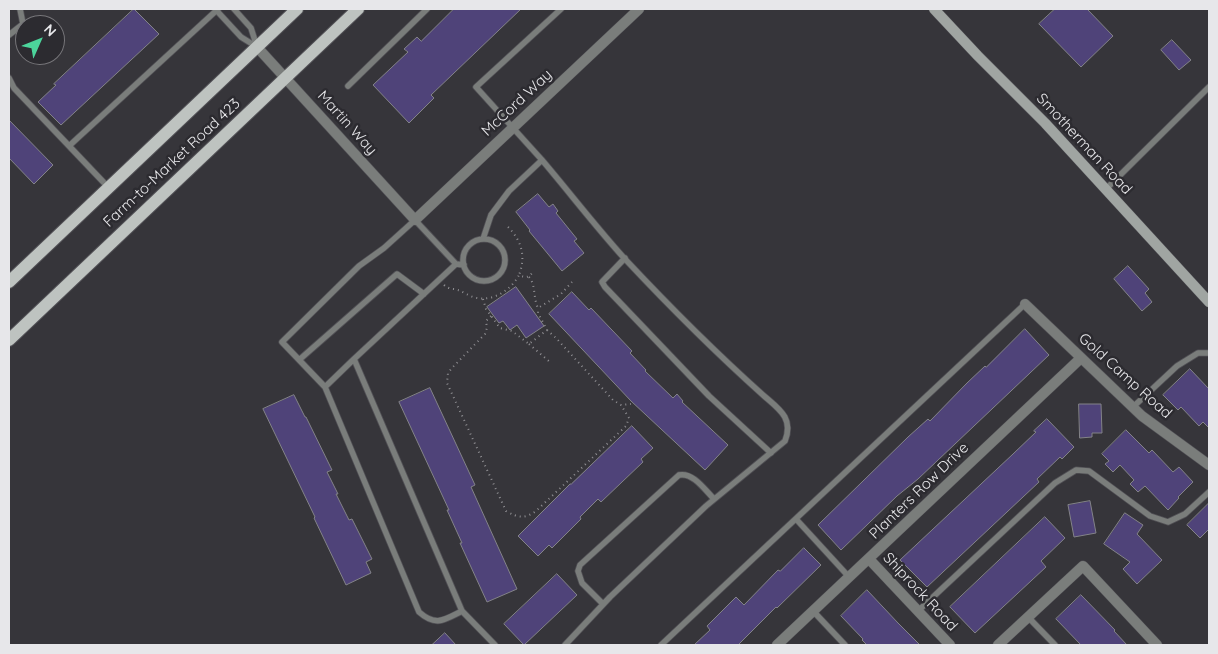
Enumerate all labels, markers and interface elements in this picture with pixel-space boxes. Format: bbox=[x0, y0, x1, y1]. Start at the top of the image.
north arrow bbox=[15, 15, 65, 65]
text: N bbox=[40, 20, 60, 40]
street label: McCord Way bbox=[478, 66, 556, 140]
street label: Martin Way bbox=[313, 87, 381, 159]
street label: Smotherman Road bbox=[1032, 90, 1136, 198]
street label: Farm-to-Market Road 423 bbox=[100, 95, 244, 231]
street label: Gold Camp Road bbox=[1075, 330, 1175, 422]
street label: Planters Row Drive bbox=[866, 439, 972, 543]
street label: Shiprock Road bbox=[879, 549, 961, 635]

